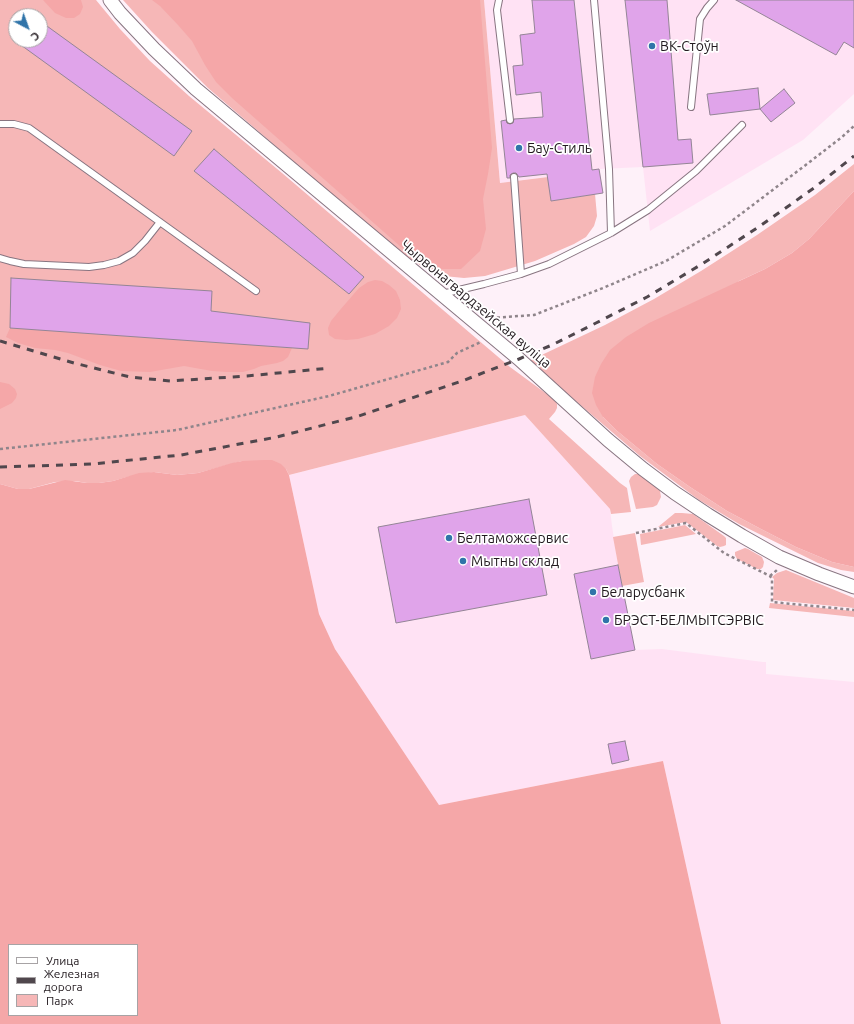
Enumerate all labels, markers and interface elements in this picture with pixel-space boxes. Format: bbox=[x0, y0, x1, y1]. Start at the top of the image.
north arrow bbox=[8, 8, 48, 48]
text: С bbox=[29, 29, 42, 43]
place label: ВК-Стоўн bbox=[660, 38, 719, 54]
marker: ВК-Стоўн bbox=[647, 41, 657, 51]
place label: Бау-Стиль bbox=[527, 140, 592, 156]
marker: Бау-Стиль bbox=[514, 143, 524, 153]
street label: Чырвонагвардзейская вуліца bbox=[397, 236, 555, 372]
place label: Белтаможсервис bbox=[457, 530, 568, 546]
marker: Белтаможсервис bbox=[444, 533, 454, 543]
place label: Мытны склад bbox=[471, 553, 559, 569]
marker: Мытны склад bbox=[458, 556, 468, 566]
place label: Беларусбанк bbox=[601, 584, 685, 600]
marker: Беларусбанк bbox=[588, 587, 598, 597]
place label: БРЭСТ-БЕЛМЫТСЭРВІС bbox=[614, 612, 764, 628]
marker: БРЭСТ-БЕЛМЫТСЭРВІС bbox=[601, 615, 611, 625]
legend bbox=[8, 944, 138, 1016]
text: Улица bbox=[46, 954, 79, 967]
text: Железная дорога bbox=[44, 967, 100, 993]
text: Парк bbox=[46, 994, 74, 1007]

